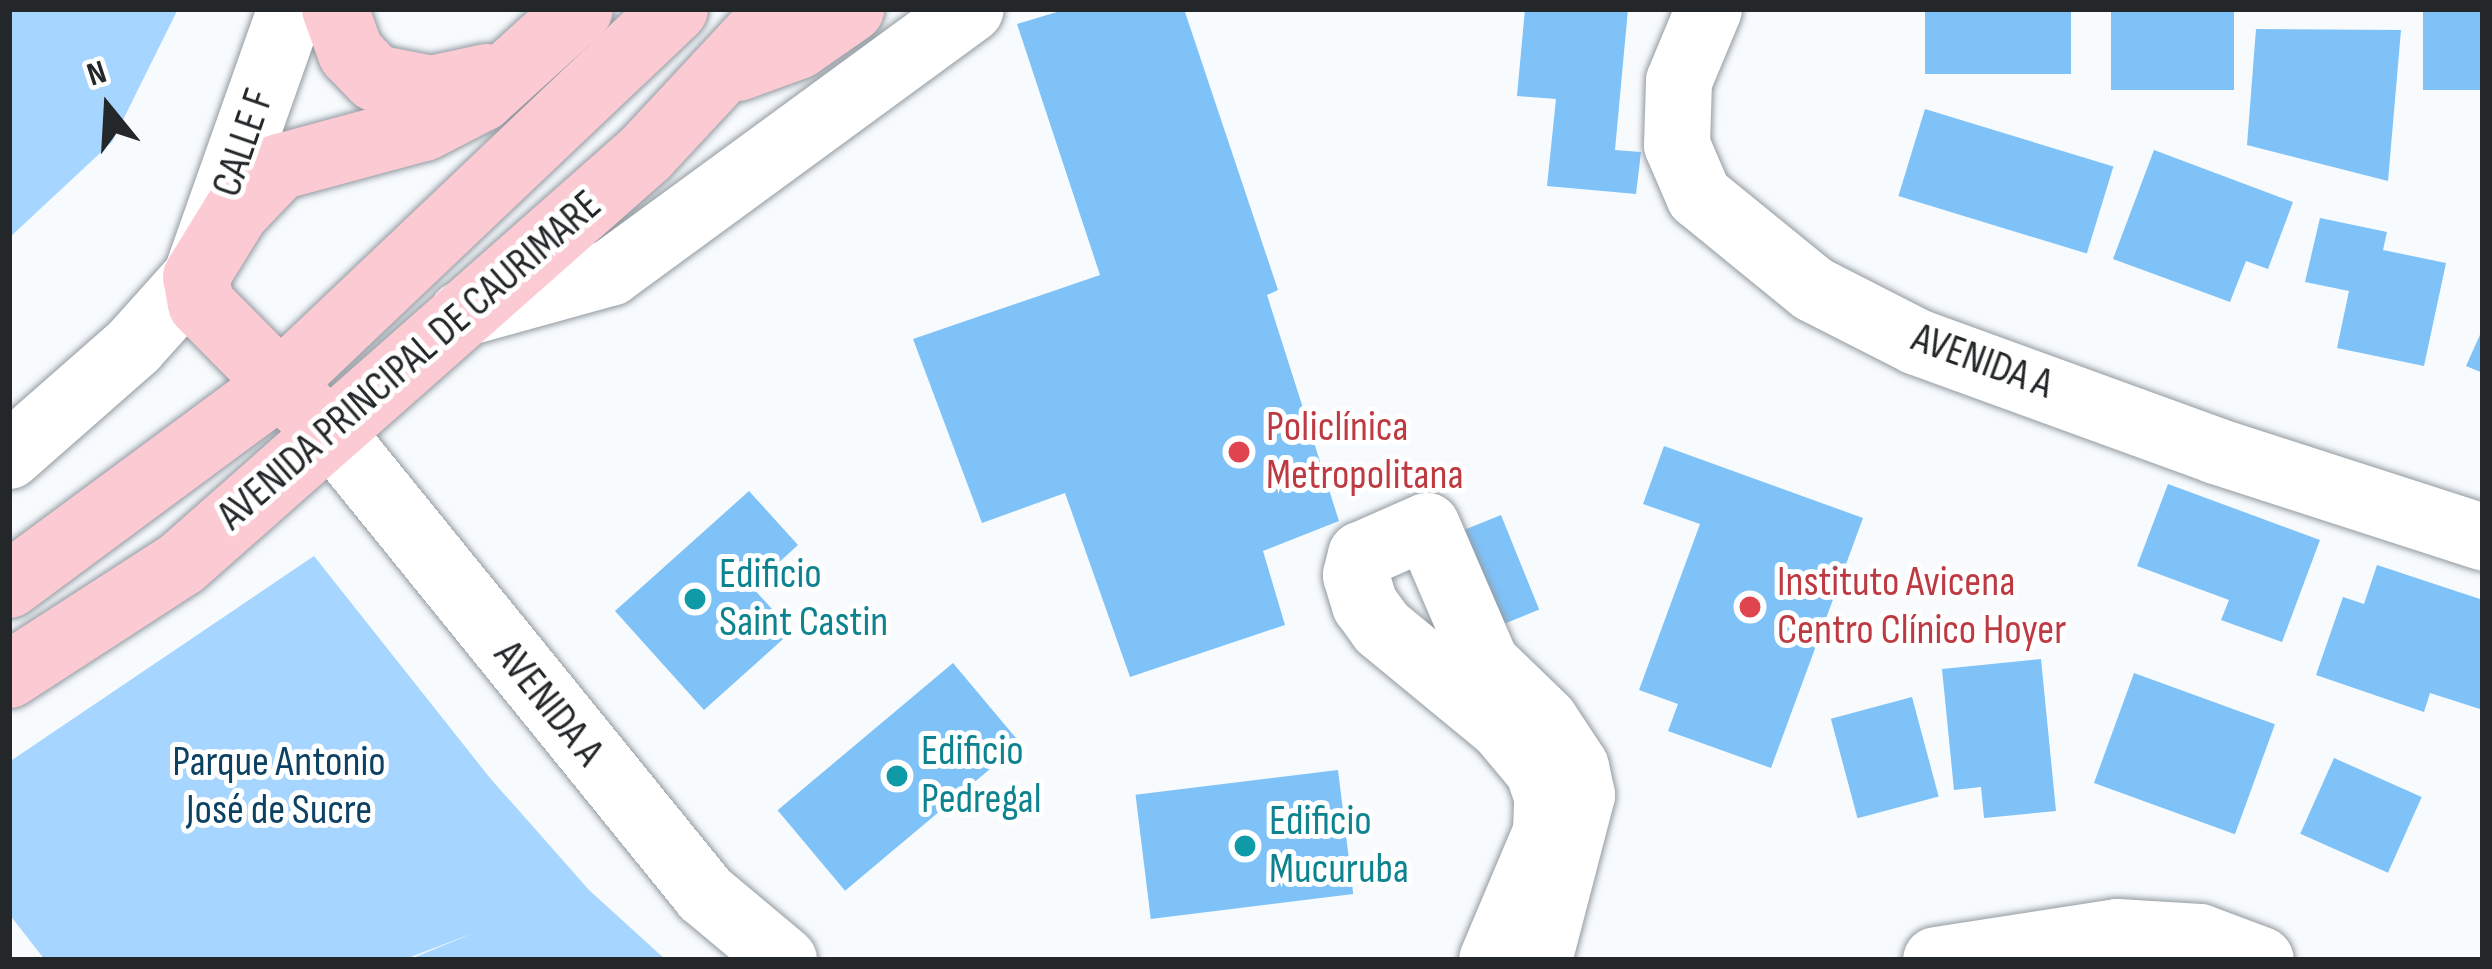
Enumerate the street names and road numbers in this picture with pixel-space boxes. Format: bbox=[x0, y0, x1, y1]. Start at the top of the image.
street label: CALLE F bbox=[202, 83, 286, 203]
street label: AVENIDA PRINCIPAL DE CAURIMARE bbox=[208, 181, 612, 541]
street label: AVENIDA A bbox=[1905, 313, 2059, 411]
street label: AVENIDA A bbox=[483, 632, 613, 776]

